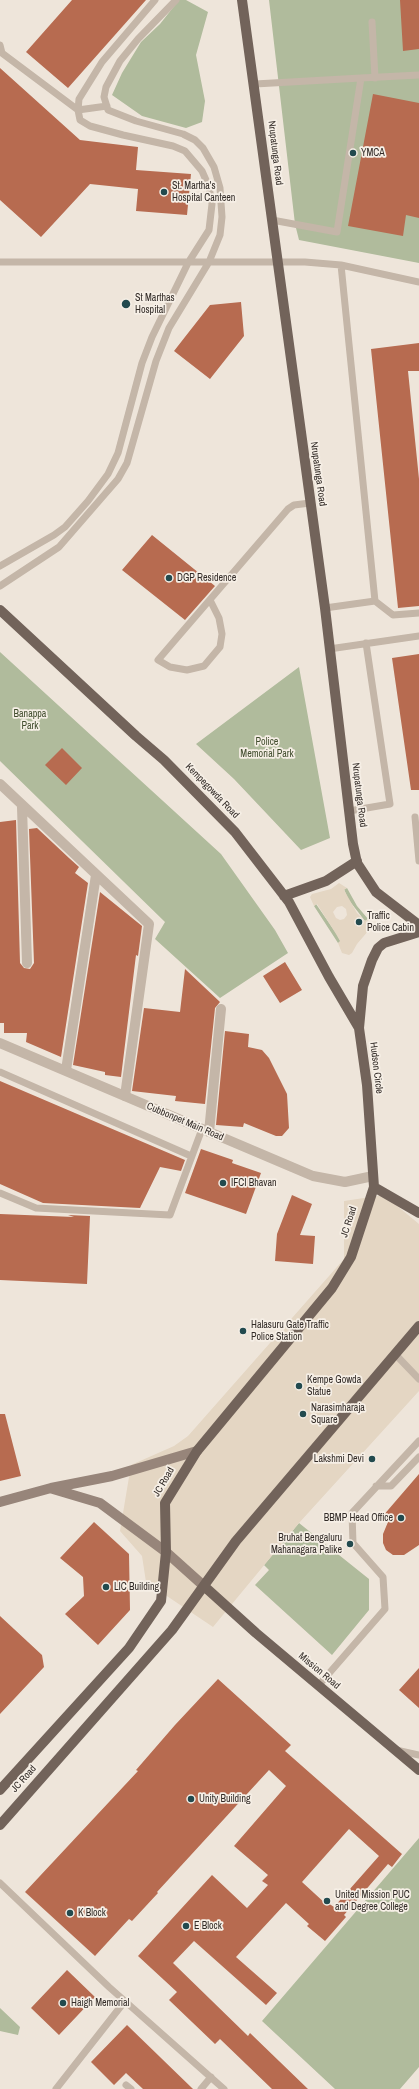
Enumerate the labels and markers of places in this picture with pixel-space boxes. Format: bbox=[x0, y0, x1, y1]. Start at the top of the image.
place label: YMCA bbox=[361, 147, 385, 159]
marker: YMCA bbox=[348, 148, 358, 158]
place label: St. Martha's Hospital Canteen bbox=[172, 180, 235, 204]
marker: St. Martha's Hospital Canteen bbox=[159, 187, 169, 197]
place label: St Marthas Hospital bbox=[135, 292, 175, 316]
marker: St Marthas Hospital bbox=[120, 298, 132, 310]
place label: DGP Residence bbox=[177, 572, 236, 584]
marker: DGP Residence bbox=[164, 573, 174, 583]
place label: Traffic Police Cabin bbox=[367, 910, 414, 934]
marker: Traffic Police Cabin bbox=[354, 917, 364, 927]
place label: IFCI Bhavan bbox=[231, 1177, 277, 1189]
marker: IFCI Bhavan bbox=[218, 1178, 228, 1188]
place label: Halasuru Gate Traffic Police Station bbox=[251, 1319, 329, 1342]
marker: Halasuru Gate Traffic Police Station bbox=[238, 1326, 248, 1336]
place label: Kempe Gowda Statue bbox=[307, 1374, 361, 1398]
marker: Kempe Gowda Statue bbox=[294, 1381, 304, 1391]
place label: Narasimharaja Square bbox=[311, 1402, 365, 1426]
marker: Narasimharaja Square bbox=[298, 1409, 308, 1419]
place label: Lakshmi Devi bbox=[314, 1453, 364, 1465]
marker: Lakshmi Devi bbox=[367, 1454, 377, 1464]
place label: BBMP Head Office bbox=[324, 1512, 393, 1524]
marker: BBMP Head Office bbox=[396, 1513, 406, 1523]
place label: Bruhat Bengaluru Mahanagara Palike bbox=[271, 1532, 342, 1556]
marker: Bruhat Bengaluru Mahanagara Palike bbox=[345, 1539, 355, 1549]
place label: LIC Building bbox=[114, 1581, 159, 1593]
marker: LIC Building bbox=[101, 1582, 111, 1592]
place label: Unity Building bbox=[199, 1793, 251, 1805]
marker: Unity Building bbox=[186, 1794, 196, 1804]
place label: United Mission PUC and Degree College bbox=[335, 1889, 410, 1912]
marker: United Mission PUC and Degree College bbox=[322, 1896, 332, 1906]
place label: K Block bbox=[78, 1907, 106, 1919]
marker: K Block bbox=[65, 1908, 75, 1918]
place label: E Block bbox=[194, 1920, 222, 1932]
marker: E Block bbox=[181, 1921, 191, 1931]
place label: Haigh Memorial bbox=[71, 1997, 129, 2009]
marker: Haigh Memorial bbox=[58, 1998, 68, 2008]

